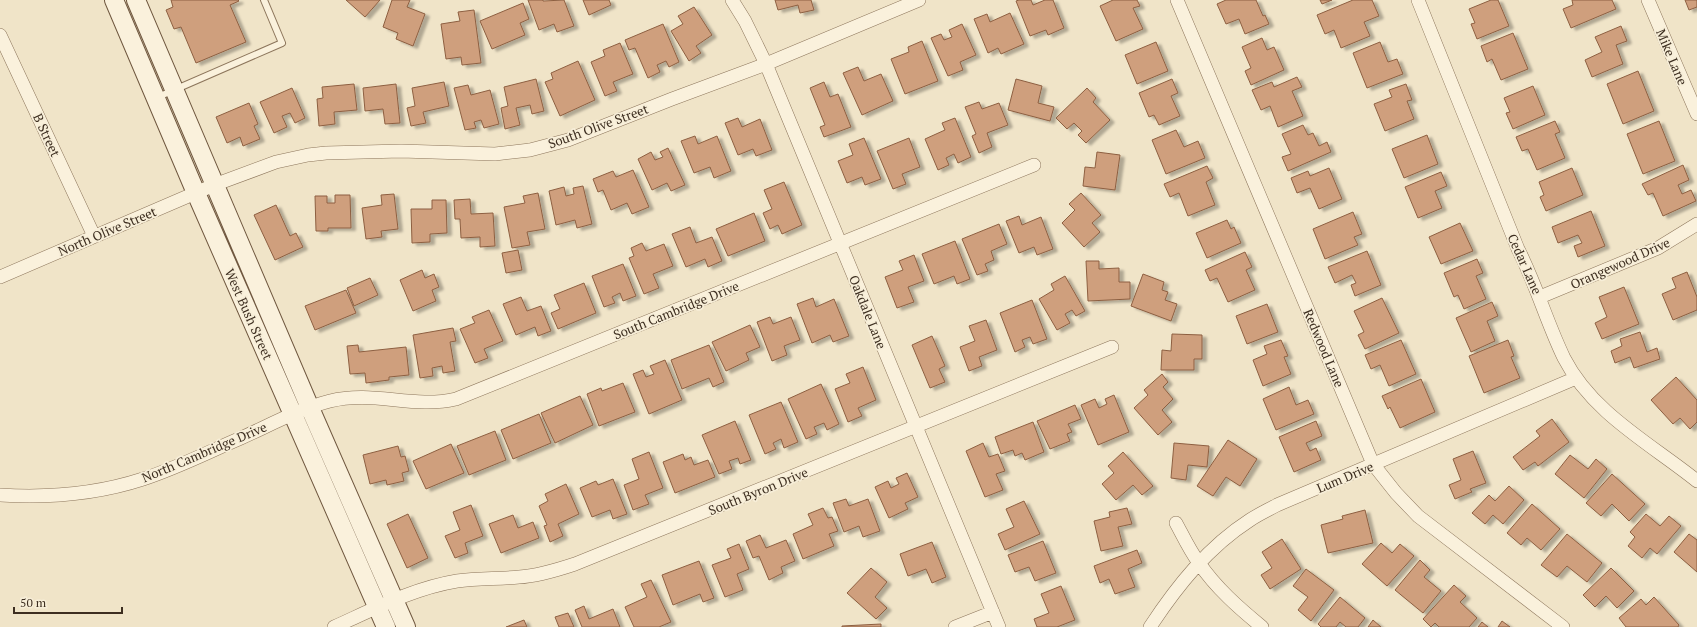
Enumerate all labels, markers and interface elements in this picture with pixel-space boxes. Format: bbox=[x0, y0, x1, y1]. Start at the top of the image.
street label: Mike Lane bbox=[1652, 26, 1692, 88]
street label: South Olive Street bbox=[545, 99, 651, 152]
street label: B Street bbox=[29, 110, 65, 160]
street label: North Olive Street bbox=[55, 202, 159, 260]
street label: Cedar Lane bbox=[1504, 231, 1546, 297]
street label: Orangewood Drive bbox=[1567, 233, 1673, 293]
street label: West Bush Street bbox=[221, 266, 277, 363]
street label: Oakdale Lane bbox=[845, 272, 891, 352]
street label: South Cambridge Drive bbox=[610, 277, 742, 343]
street label: Redwood Lane bbox=[1299, 306, 1349, 390]
street label: North Cambridge Drive bbox=[139, 417, 269, 487]
street label: Lum Drive bbox=[1314, 457, 1376, 497]
street label: South Byron Drive bbox=[706, 463, 810, 519]
scale bar bbox=[14, 589, 122, 615]
text: 50 m bbox=[20, 595, 47, 610]

